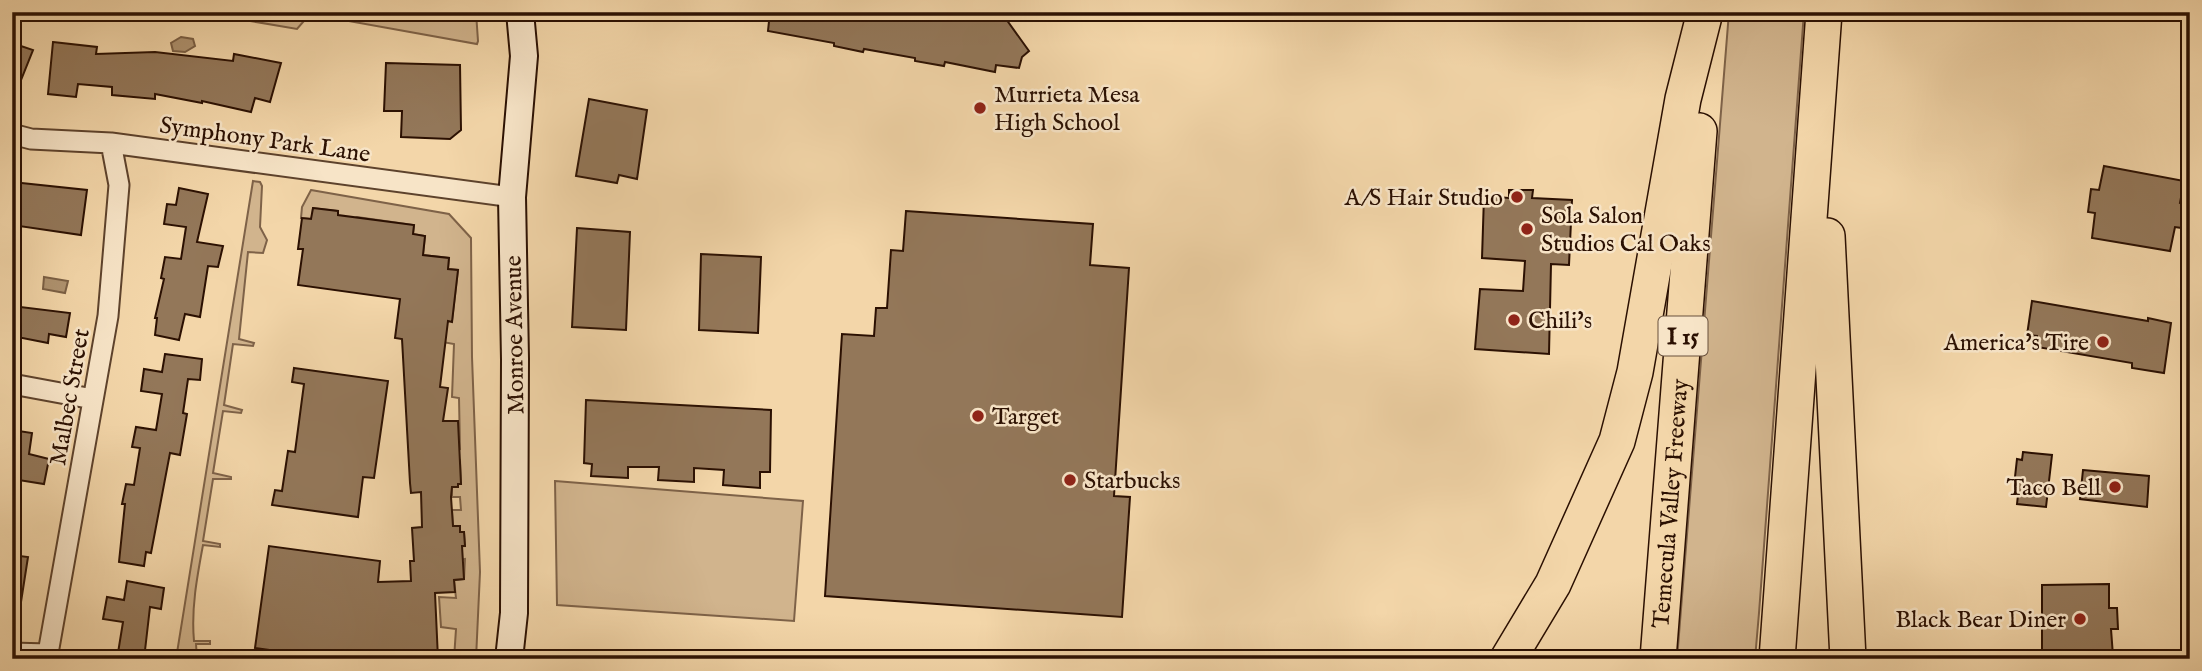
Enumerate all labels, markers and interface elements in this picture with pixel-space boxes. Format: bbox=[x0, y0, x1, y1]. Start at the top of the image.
place label: Murrieta Mesa High School bbox=[994, 80, 1140, 139]
marker: Murrieta Mesa High School bbox=[972, 100, 988, 116]
street label: Symphony Park Lane bbox=[157, 110, 372, 171]
place label: A/S Hair Studio bbox=[1344, 183, 1503, 214]
marker: A/S Hair Studio bbox=[1509, 189, 1525, 205]
place label: Sola Salon Studios Cal Oaks bbox=[1541, 201, 1711, 260]
marker: Sola Salon Studios Cal Oaks bbox=[1519, 221, 1535, 237]
street label: Monroe Avenue bbox=[499, 255, 532, 415]
place label: Chili's bbox=[1528, 306, 1592, 337]
marker: Chili's bbox=[1506, 312, 1522, 328]
road number: I 15 bbox=[1658, 316, 1708, 356]
street label: Malbec Street bbox=[43, 326, 98, 468]
place label: America's Tire bbox=[1943, 328, 2089, 359]
marker: America's Tire bbox=[2095, 334, 2111, 350]
street label: Temecula Valley Freeway bbox=[1646, 378, 1697, 629]
place label: Target bbox=[992, 402, 1059, 433]
marker: Target bbox=[970, 408, 986, 424]
place label: Starbucks bbox=[1084, 466, 1180, 497]
marker: Starbucks bbox=[1062, 472, 1078, 488]
place label: Taco Bell bbox=[2006, 473, 2101, 504]
marker: Taco Bell bbox=[2107, 479, 2123, 495]
place label: Black Bear Diner bbox=[1895, 605, 2066, 636]
marker: Black Bear Diner bbox=[2072, 611, 2088, 627]

